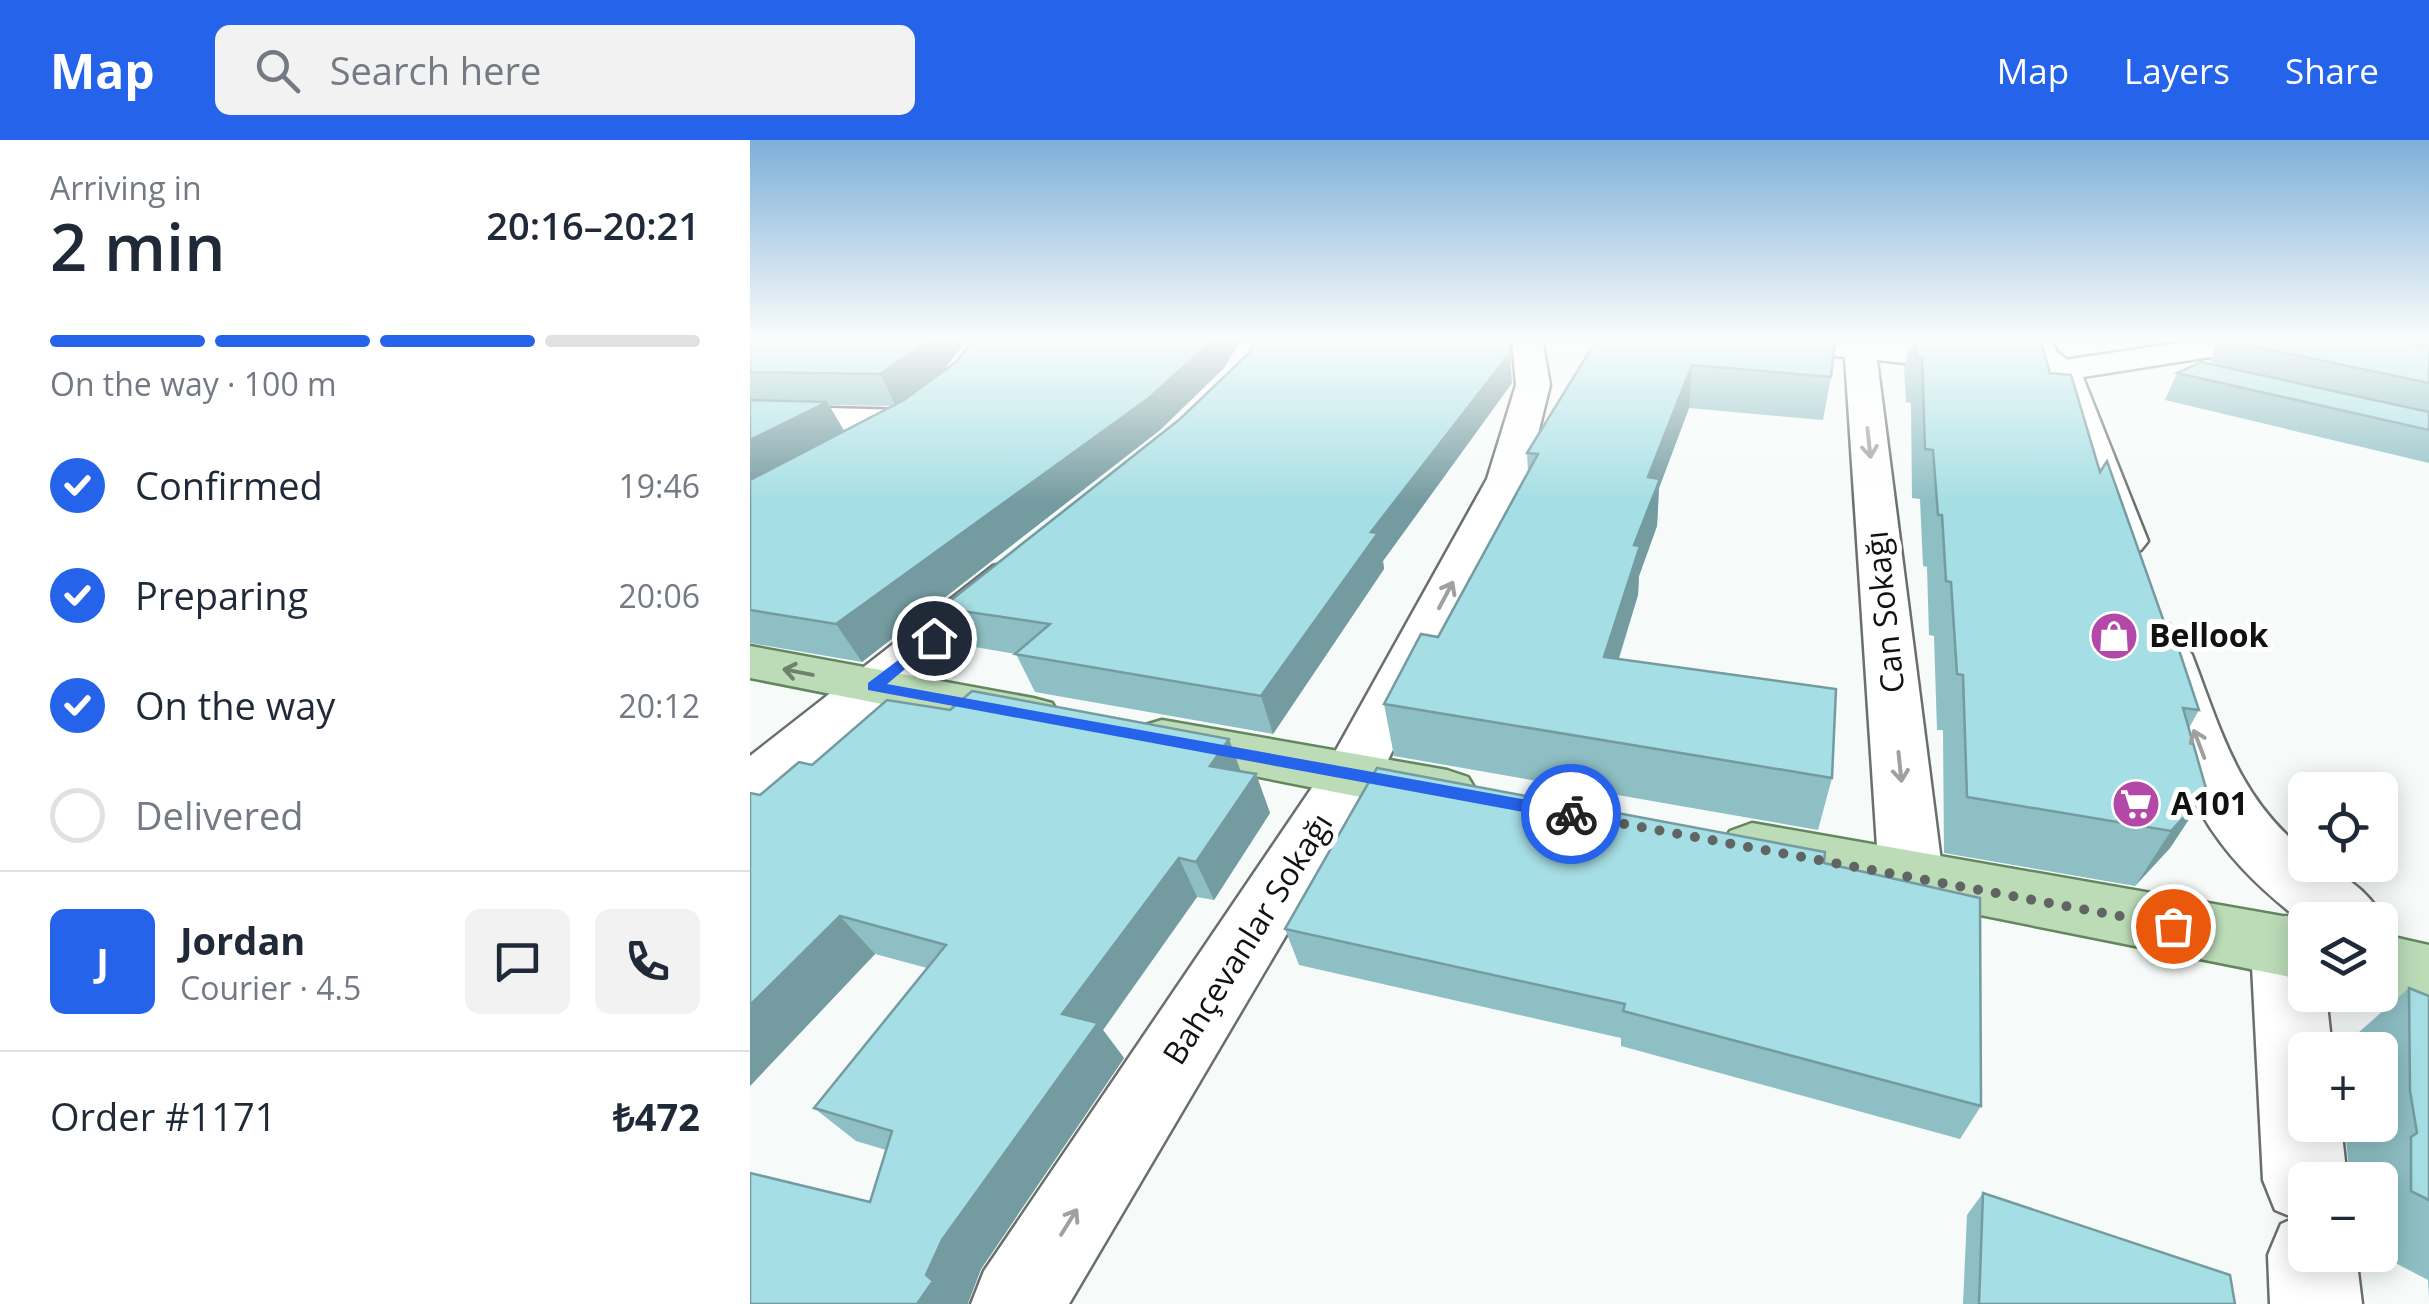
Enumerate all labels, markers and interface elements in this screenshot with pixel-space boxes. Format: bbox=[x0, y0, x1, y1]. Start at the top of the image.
search box bbox=[215, 25, 915, 115]
text: Map bbox=[50, 38, 155, 103]
icon: search bbox=[250, 43, 305, 98]
text: Search here bbox=[330, 44, 541, 96]
text: Map bbox=[1997, 47, 2069, 94]
text: Layers bbox=[2124, 47, 2230, 94]
text: Share bbox=[2285, 47, 2379, 94]
text: Arriving in bbox=[50, 166, 202, 209]
text: 20:16–20:21 bbox=[486, 199, 700, 251]
text: 2 min bbox=[50, 202, 225, 290]
text: On the way · 100 m bbox=[50, 362, 337, 405]
one-way arrow bbox=[1860, 427, 1879, 459]
icon: check bbox=[50, 458, 105, 513]
text: Confirmed bbox=[135, 459, 323, 511]
text: 19:46 bbox=[618, 464, 700, 507]
street label: Can Sokağı bbox=[1854, 529, 1913, 695]
icon: check bbox=[50, 568, 105, 623]
text: Preparing bbox=[135, 569, 308, 621]
text: 20:06 bbox=[618, 574, 700, 617]
one-way arrow bbox=[1437, 580, 1456, 610]
pin bbox=[892, 596, 977, 681]
shop icon: Bellook bbox=[2088, 610, 2140, 662]
icon: home bbox=[907, 611, 962, 666]
place label: Bellook bbox=[2149, 613, 2269, 656]
one-way arrow bbox=[783, 661, 815, 680]
icon: check bbox=[50, 678, 105, 733]
text: On the way bbox=[135, 679, 335, 731]
text: 20:12 bbox=[618, 684, 700, 727]
one-way arrow bbox=[2189, 729, 2207, 760]
one-way arrow bbox=[1891, 750, 1910, 782]
courier bbox=[1521, 764, 1621, 864]
map controls bbox=[2288, 772, 2398, 1272]
button: locate bbox=[2288, 772, 2398, 882]
supermarket icon: A101 bbox=[2110, 778, 2162, 830]
place label: A101 bbox=[2171, 781, 2248, 824]
icon: bike bbox=[1544, 787, 1599, 842]
text: Delivered bbox=[135, 789, 304, 841]
street label: Bahçevanlar Sokağı bbox=[1152, 804, 1341, 1072]
pin bbox=[2131, 884, 2216, 969]
icon: bag bbox=[2146, 899, 2201, 954]
button: layers bbox=[2288, 902, 2398, 1012]
button: chat bbox=[465, 909, 570, 1014]
button: phone bbox=[595, 909, 700, 1014]
text: Jordan bbox=[180, 914, 305, 966]
text: J bbox=[96, 935, 109, 987]
text: Courier · 4.5 bbox=[180, 966, 361, 1009]
button: + bbox=[2288, 1032, 2398, 1142]
text: Order #1171 bbox=[50, 1090, 277, 1142]
text: ₺472 bbox=[613, 1090, 700, 1142]
button: − bbox=[2288, 1162, 2398, 1272]
one-way arrow bbox=[1059, 1208, 1080, 1236]

